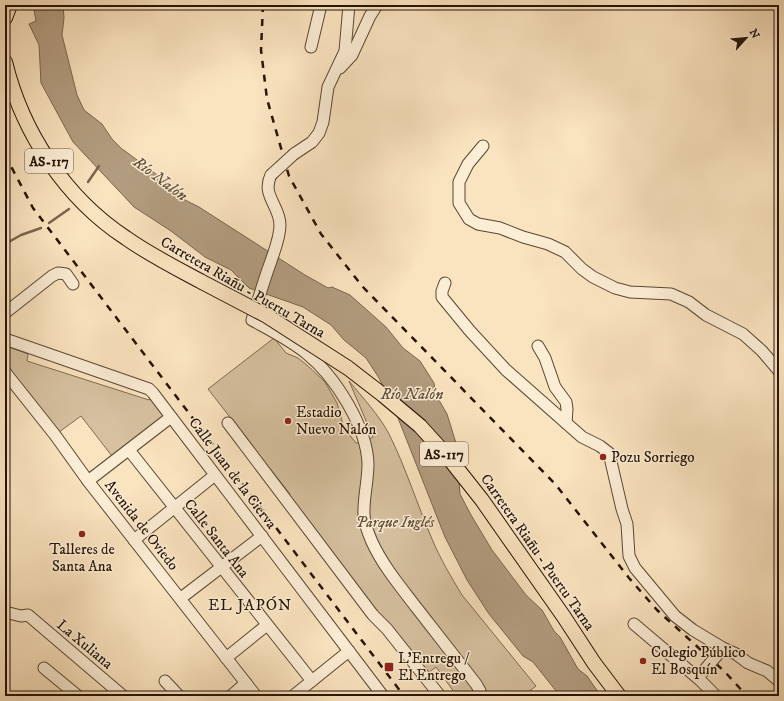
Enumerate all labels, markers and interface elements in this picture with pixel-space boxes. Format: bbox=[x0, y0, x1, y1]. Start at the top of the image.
north arrow bbox=[726, 18, 766, 58]
text: N bbox=[746, 27, 762, 41]
road number: AS-117 bbox=[25, 149, 73, 173]
water label: Río Nalón bbox=[129, 151, 191, 206]
street label: Carretera Riañu - Puertu Tarna bbox=[157, 232, 329, 343]
water label: Río Nalón bbox=[380, 384, 443, 404]
place label: Estadio Nuevo Nalón bbox=[296, 403, 377, 439]
street label: Calle Juan de la Cierva bbox=[184, 414, 281, 533]
marker: Estadio Nuevo Nalón bbox=[283, 416, 293, 426]
road number: AS-117 bbox=[420, 442, 468, 466]
place label: Pozu Sorriego bbox=[611, 448, 695, 467]
marker: Pozu Sorriego bbox=[598, 452, 608, 462]
street label: Carretera Riañu - Puertu Tarna bbox=[476, 470, 599, 635]
street label: Avenida de Oviedo bbox=[100, 476, 183, 574]
street label: Calle Santa Ana bbox=[180, 495, 254, 582]
park label: Parque Inglés bbox=[356, 513, 435, 532]
marker: Talleres de Santa Ana bbox=[77, 529, 87, 539]
place label: Talleres de Santa Ana bbox=[49, 540, 115, 576]
district label: EL JAPÓN bbox=[208, 595, 292, 615]
street label: La Xuliana bbox=[53, 615, 117, 674]
place label: Colegio Público El Bosquín bbox=[651, 643, 746, 679]
place label: L'Entregu / El Entrego bbox=[398, 649, 470, 685]
marker: Colegio Público El Bosquín bbox=[638, 656, 648, 666]
marker: L'Entregu / El Entrego bbox=[383, 661, 395, 673]

